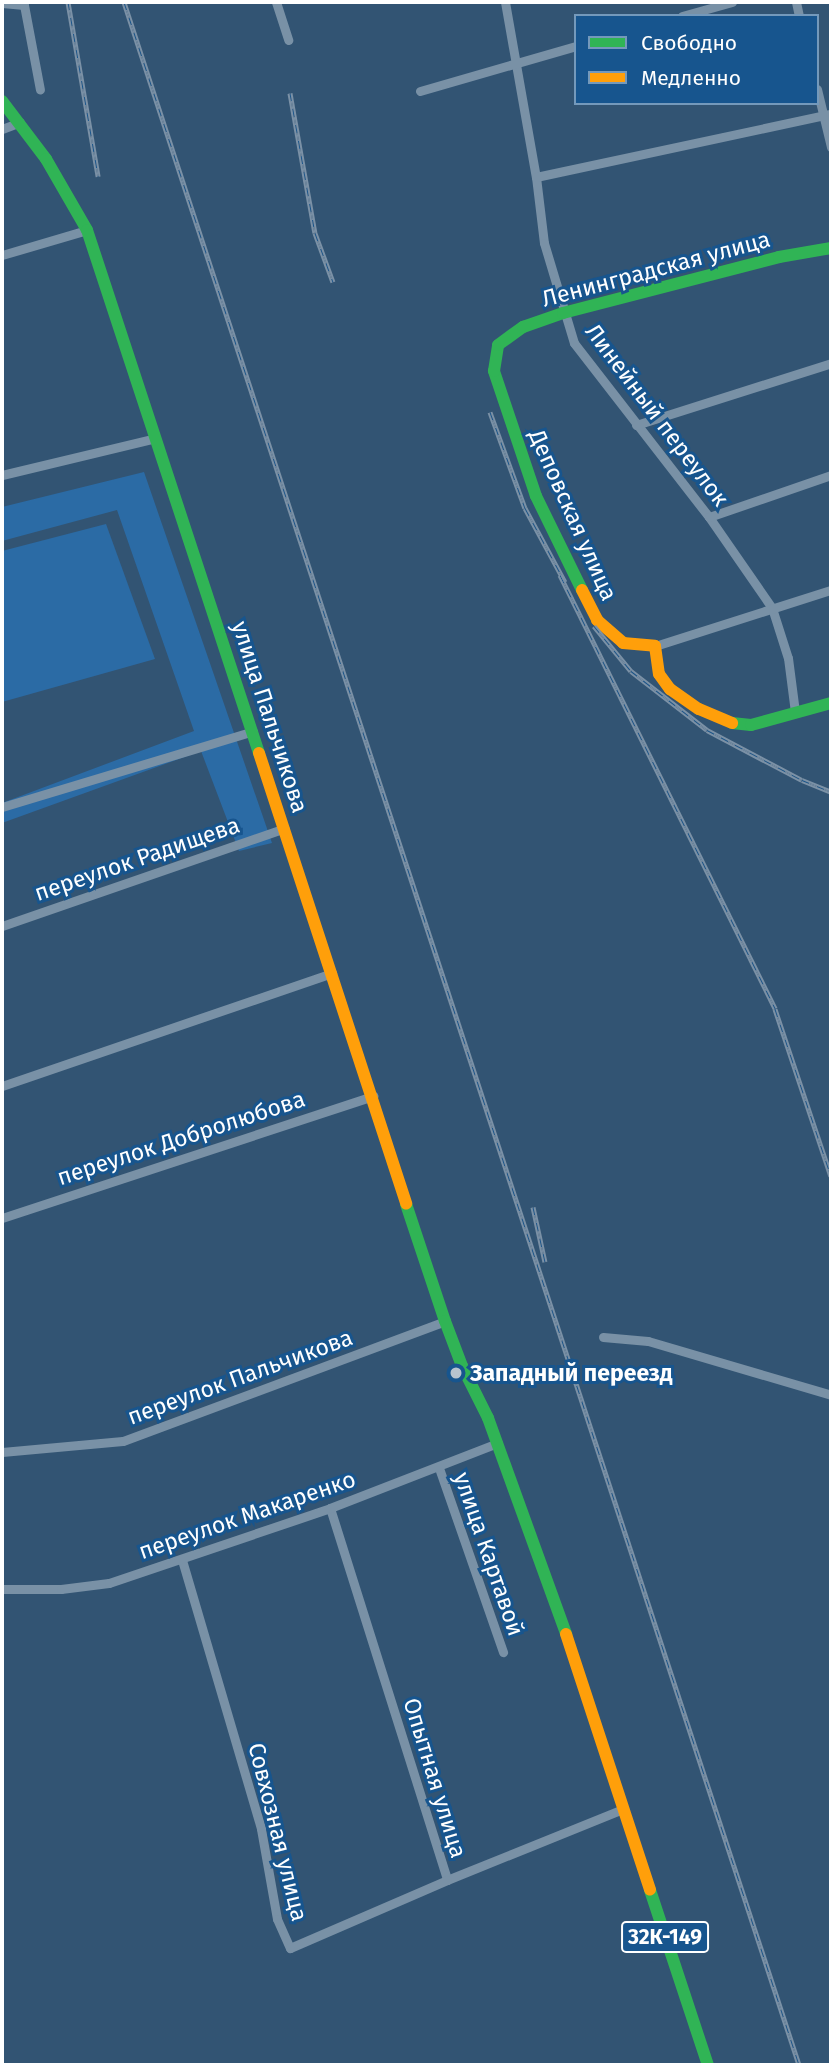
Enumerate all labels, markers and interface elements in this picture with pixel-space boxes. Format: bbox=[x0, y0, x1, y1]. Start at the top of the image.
legend bbox=[574, 14, 819, 105]
text: Свободно bbox=[641, 30, 737, 56]
text: Медленно bbox=[641, 65, 741, 91]
street label: Ленинградская улица bbox=[539, 225, 773, 313]
street label: Линейный переулок bbox=[579, 318, 735, 512]
street label: Деповская улица bbox=[523, 425, 623, 605]
street label: улица Пальчикова bbox=[226, 618, 314, 816]
street label: переулок Радищева bbox=[31, 811, 243, 907]
street label: переулок Добролюбова bbox=[54, 1085, 308, 1191]
street label: переулок Пальчикова bbox=[124, 1323, 356, 1431]
place label: Западный переезд bbox=[470, 1359, 672, 1387]
marker: Западный переезд bbox=[448, 1365, 464, 1381]
street label: переулок Макаренко bbox=[135, 1465, 359, 1565]
street label: улица Картавой bbox=[448, 1469, 530, 1639]
street label: Опытная улица bbox=[398, 1695, 472, 1861]
street label: Совхозная улица bbox=[243, 1740, 313, 1924]
road number: 32К-149 bbox=[620, 1920, 710, 1954]

